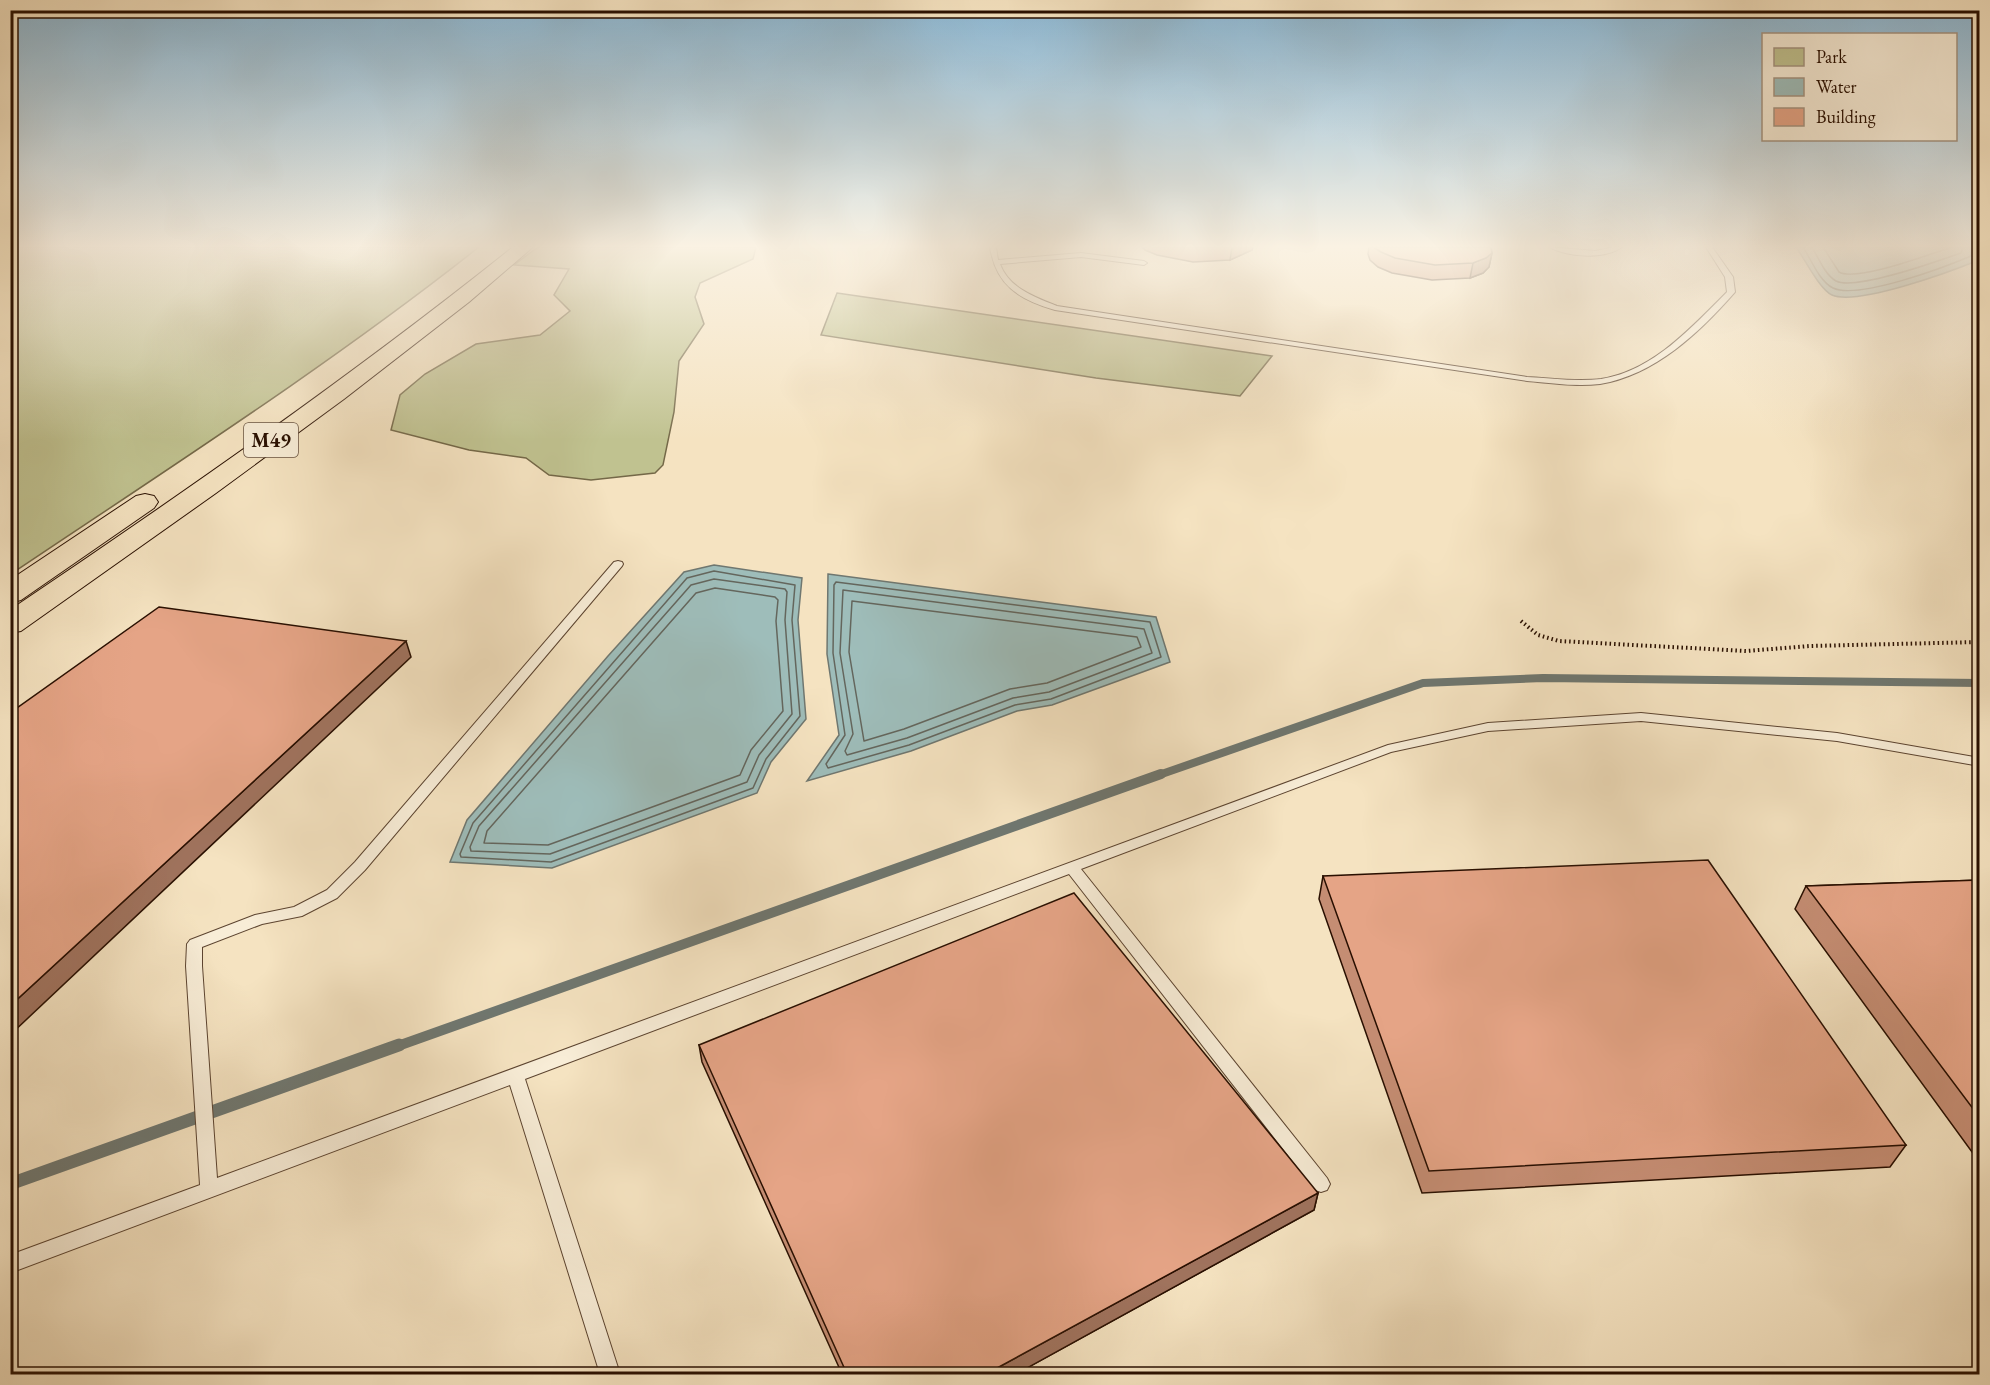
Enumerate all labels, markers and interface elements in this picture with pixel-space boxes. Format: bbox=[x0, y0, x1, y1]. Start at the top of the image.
legend bbox=[1762, 33, 1957, 141]
text: Park bbox=[1816, 45, 1847, 68]
text: Water bbox=[1816, 75, 1857, 98]
text: Building bbox=[1816, 105, 1876, 128]
road number: M49 bbox=[244, 423, 298, 457]

